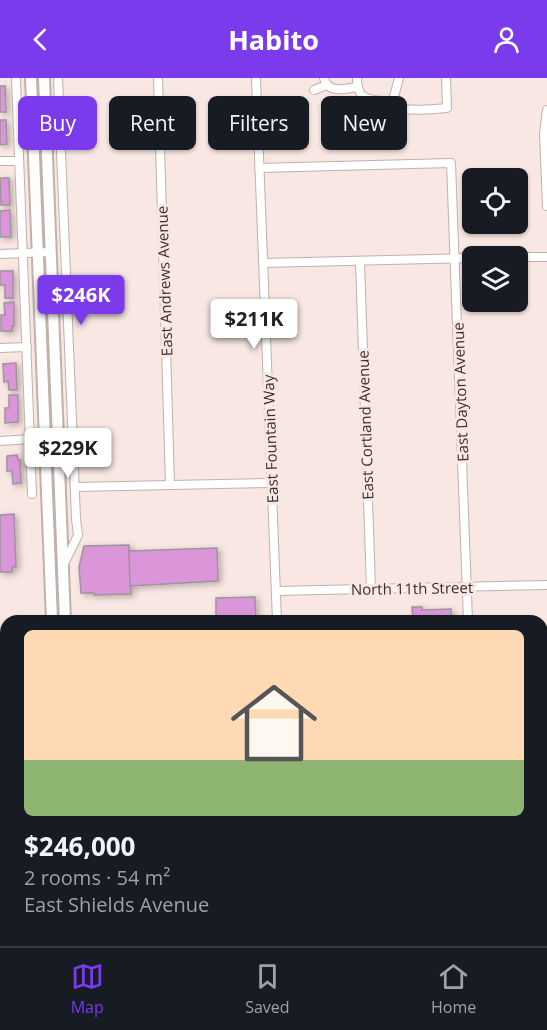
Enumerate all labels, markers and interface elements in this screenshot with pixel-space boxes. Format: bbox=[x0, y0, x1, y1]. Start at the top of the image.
text: Habito bbox=[228, 21, 319, 58]
icon: back bbox=[24, 23, 57, 56]
icon: person bbox=[490, 23, 523, 56]
chip: Buy bbox=[18, 96, 97, 150]
chip: Rent bbox=[109, 96, 196, 150]
chip: Filters bbox=[208, 96, 309, 150]
chip: New bbox=[321, 96, 407, 150]
map controls bbox=[462, 168, 528, 312]
button: locate bbox=[462, 168, 528, 234]
street label: East Andrews Avenue bbox=[151, 206, 177, 356]
button: layers bbox=[462, 246, 528, 312]
pin: $246K bbox=[39, 275, 123, 326]
text: $246K bbox=[51, 281, 111, 308]
pin: $211K bbox=[212, 299, 296, 350]
text: $211K bbox=[224, 305, 284, 332]
street label: East Dayton Avenue bbox=[448, 322, 472, 462]
street label: East Cortland Avenue bbox=[352, 350, 378, 500]
street label: East Fountain Way bbox=[258, 374, 282, 504]
pin: $229K bbox=[26, 428, 110, 479]
text: $229K bbox=[38, 434, 98, 461]
street label: North 11th Street bbox=[351, 577, 473, 599]
icon: home bbox=[220, 669, 328, 777]
text: $246,000 bbox=[24, 828, 135, 864]
text: 2 rooms · 54 m² bbox=[24, 864, 170, 891]
text: East Shields Avenue bbox=[24, 891, 209, 918]
tab: Map bbox=[71, 960, 104, 1018]
tab: Saved bbox=[245, 960, 290, 1018]
tab: Home bbox=[431, 960, 476, 1018]

